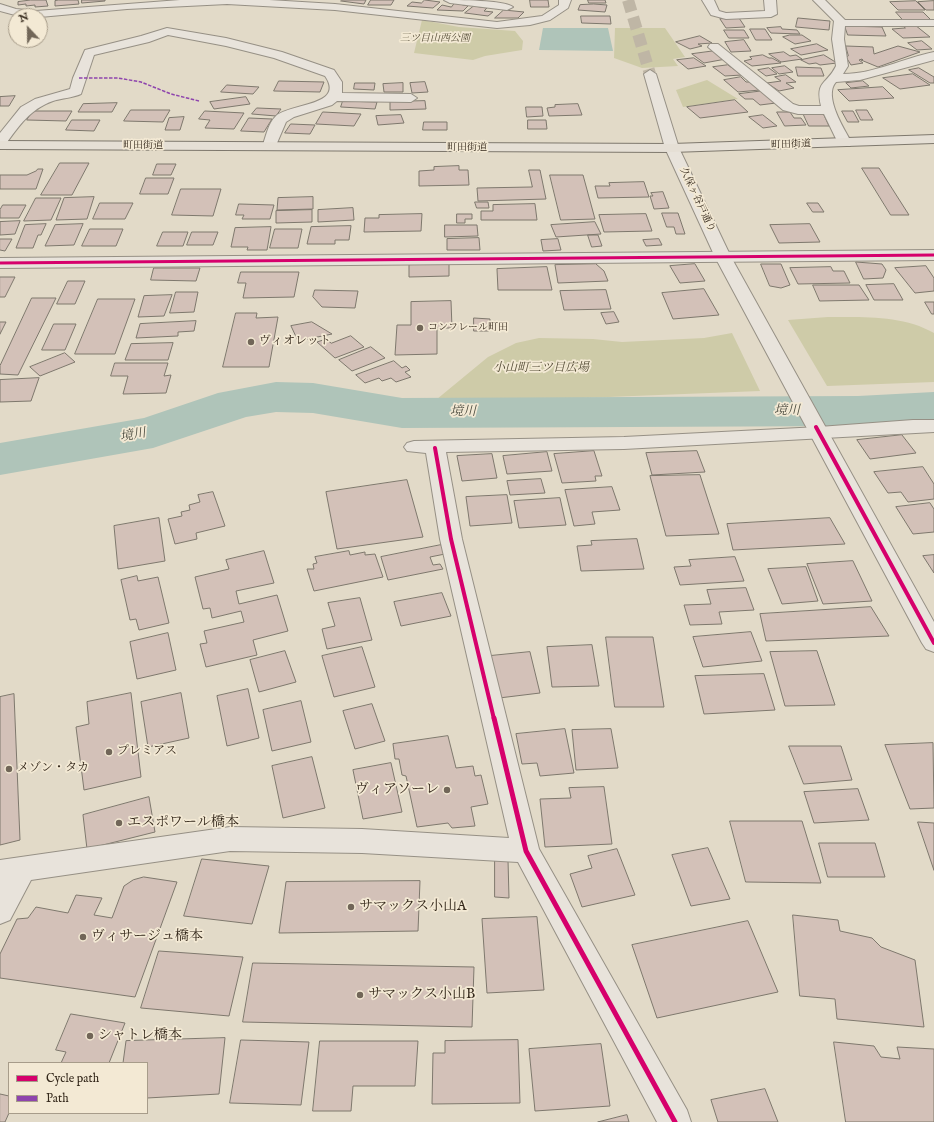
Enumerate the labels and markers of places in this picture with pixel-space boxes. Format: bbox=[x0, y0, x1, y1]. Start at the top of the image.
place label: コンフレール町田 bbox=[428, 322, 508, 334]
marker: コンフレール町田 bbox=[415, 323, 425, 333]
place label: ヴィオレット bbox=[259, 335, 331, 349]
marker: ヴィオレット bbox=[246, 337, 256, 347]
place label: プレミアス bbox=[117, 745, 177, 759]
marker: プレミアス bbox=[104, 747, 114, 757]
place label: メゾン・タカ bbox=[17, 762, 89, 776]
marker: メゾン・タカ bbox=[4, 764, 14, 774]
place label: ヴィアソーレ bbox=[355, 782, 439, 798]
marker: ヴィアソーレ bbox=[442, 785, 452, 795]
place label: エスポワール橋本 bbox=[127, 815, 239, 831]
marker: エスポワール橋本 bbox=[114, 818, 124, 828]
place label: サマックス小山A bbox=[359, 899, 466, 915]
marker: サマックス小山A bbox=[346, 902, 356, 912]
place label: ヴィサージュ橋本 bbox=[91, 929, 203, 945]
marker: ヴィサージュ橋本 bbox=[78, 932, 88, 942]
place label: サマックス小山B bbox=[368, 987, 475, 1003]
marker: サマックス小山B bbox=[355, 990, 365, 1000]
place label: シャトレ橋本 bbox=[98, 1028, 182, 1044]
marker: シャトレ橋本 bbox=[85, 1031, 95, 1041]

